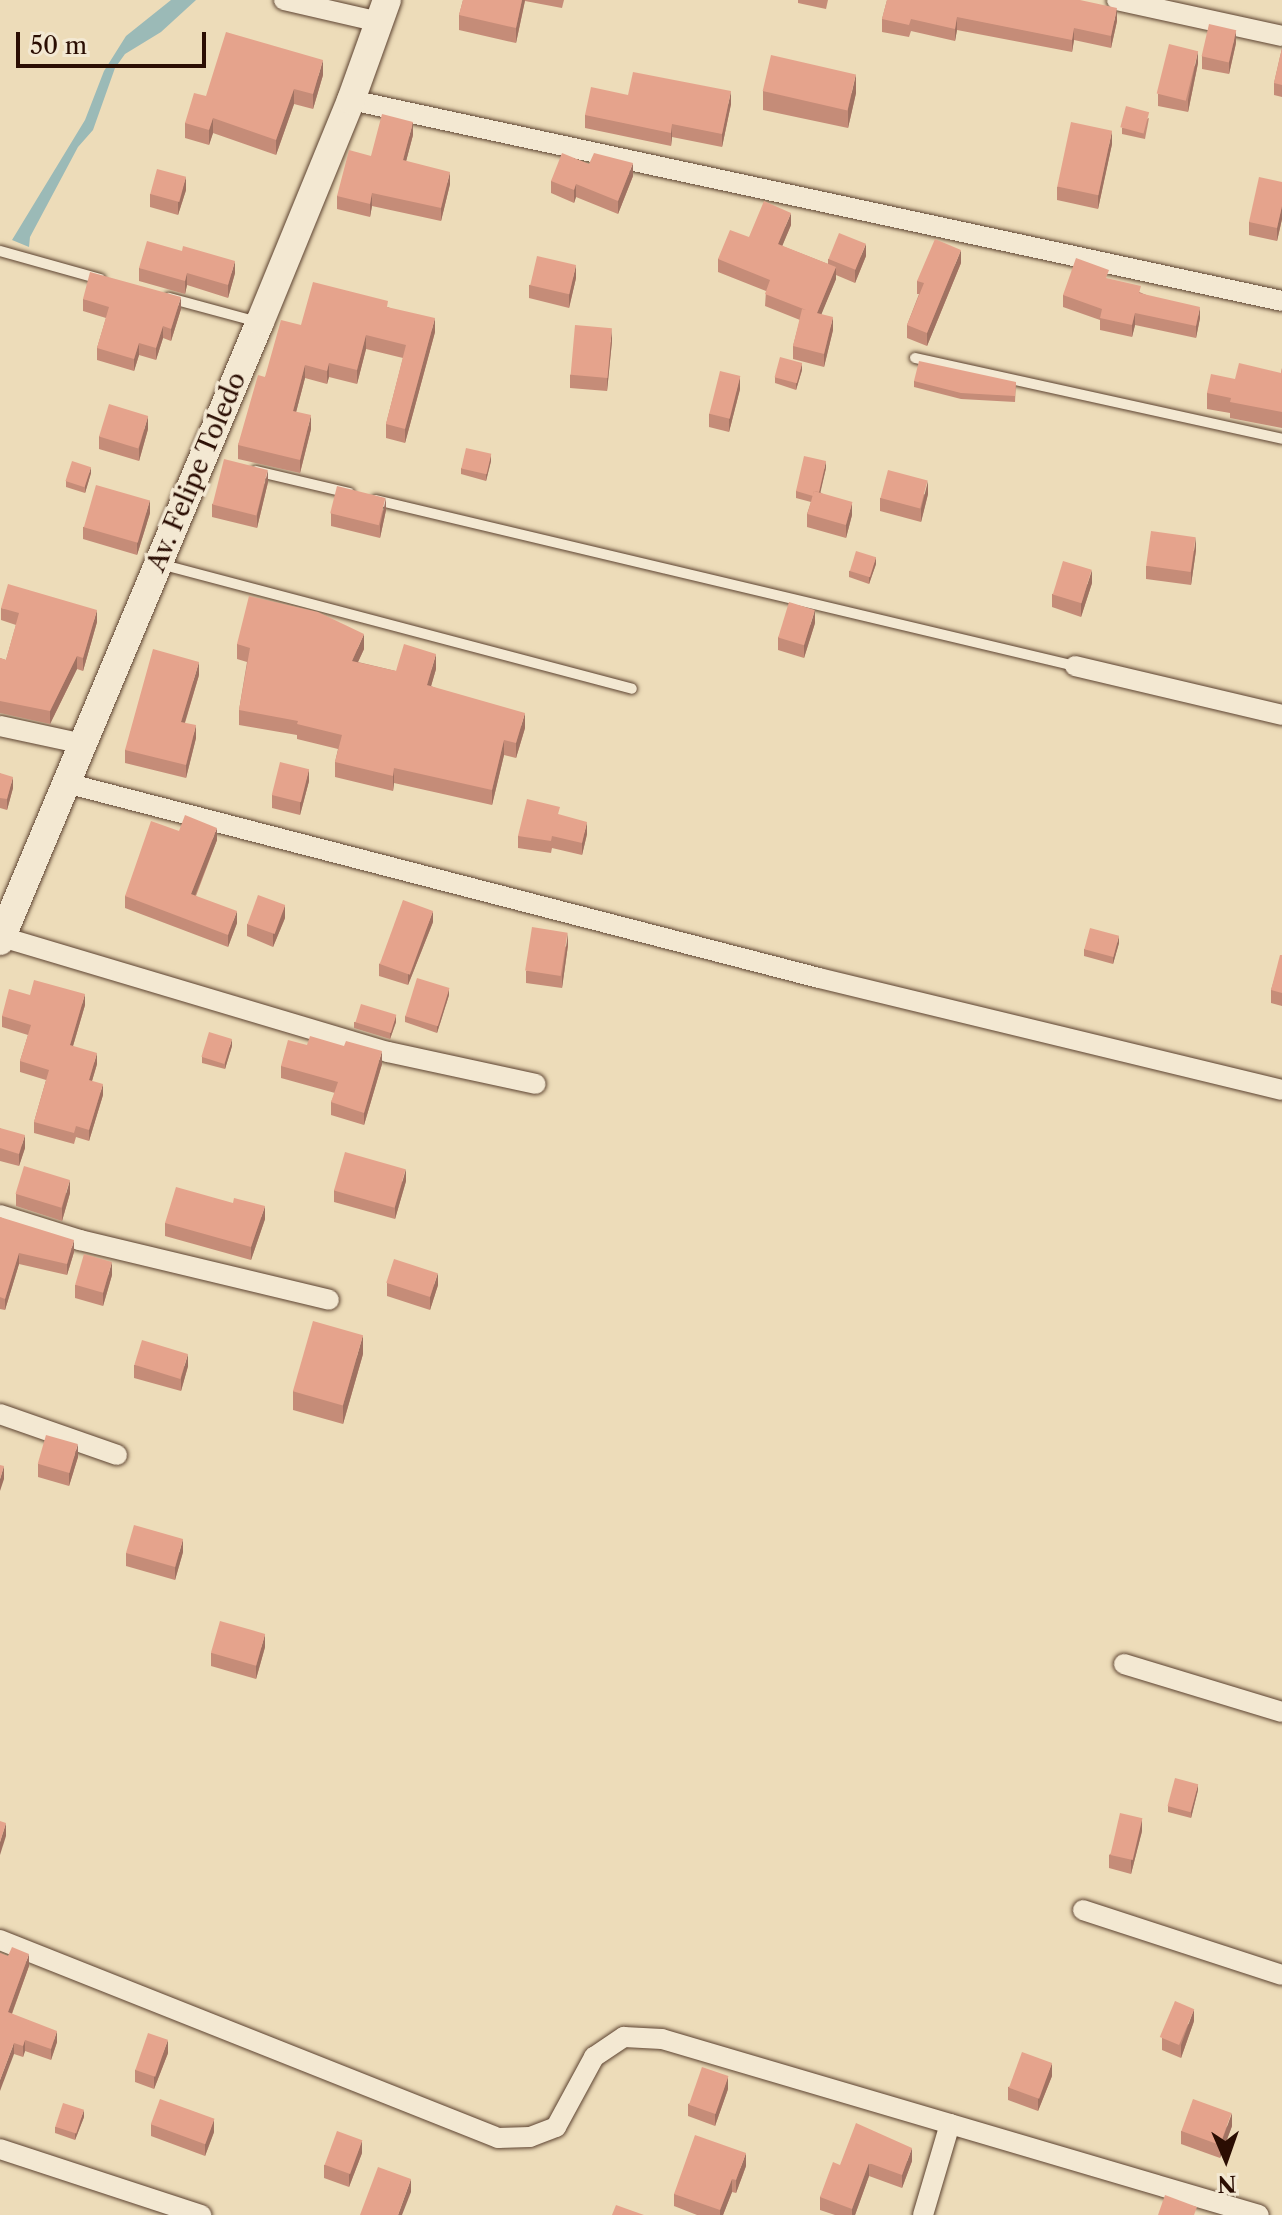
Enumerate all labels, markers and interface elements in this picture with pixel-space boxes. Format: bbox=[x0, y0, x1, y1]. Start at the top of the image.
scale bar bbox=[20, 16, 210, 66]
text: 50 m bbox=[30, 31, 87, 60]
street label: Av. Felipe Toledo bbox=[141, 367, 253, 577]
north arrow bbox=[1186, 2119, 1266, 2199]
text: N bbox=[1217, 2170, 1237, 2197]

